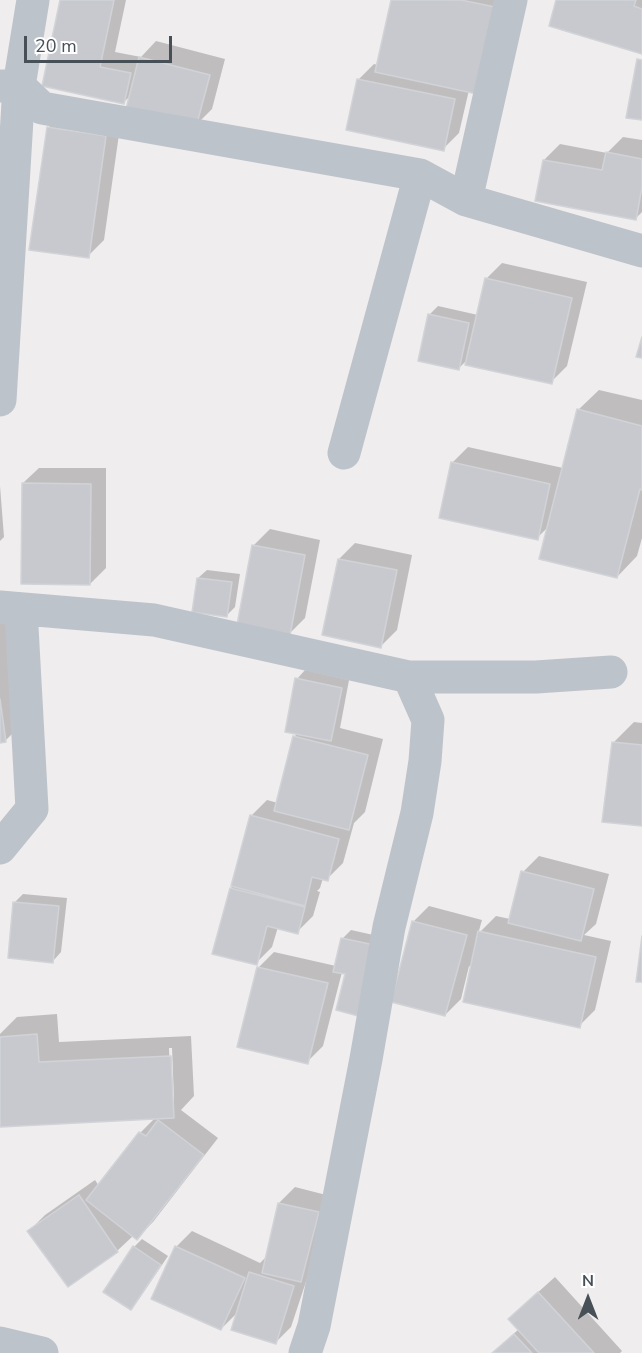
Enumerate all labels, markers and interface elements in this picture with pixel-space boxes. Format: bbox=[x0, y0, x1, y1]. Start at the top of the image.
scale bar bbox=[27, 24, 176, 62]
text: 20 m bbox=[35, 34, 77, 58]
north arrow bbox=[558, 1269, 618, 1329]
text: N bbox=[582, 1270, 594, 1292]

